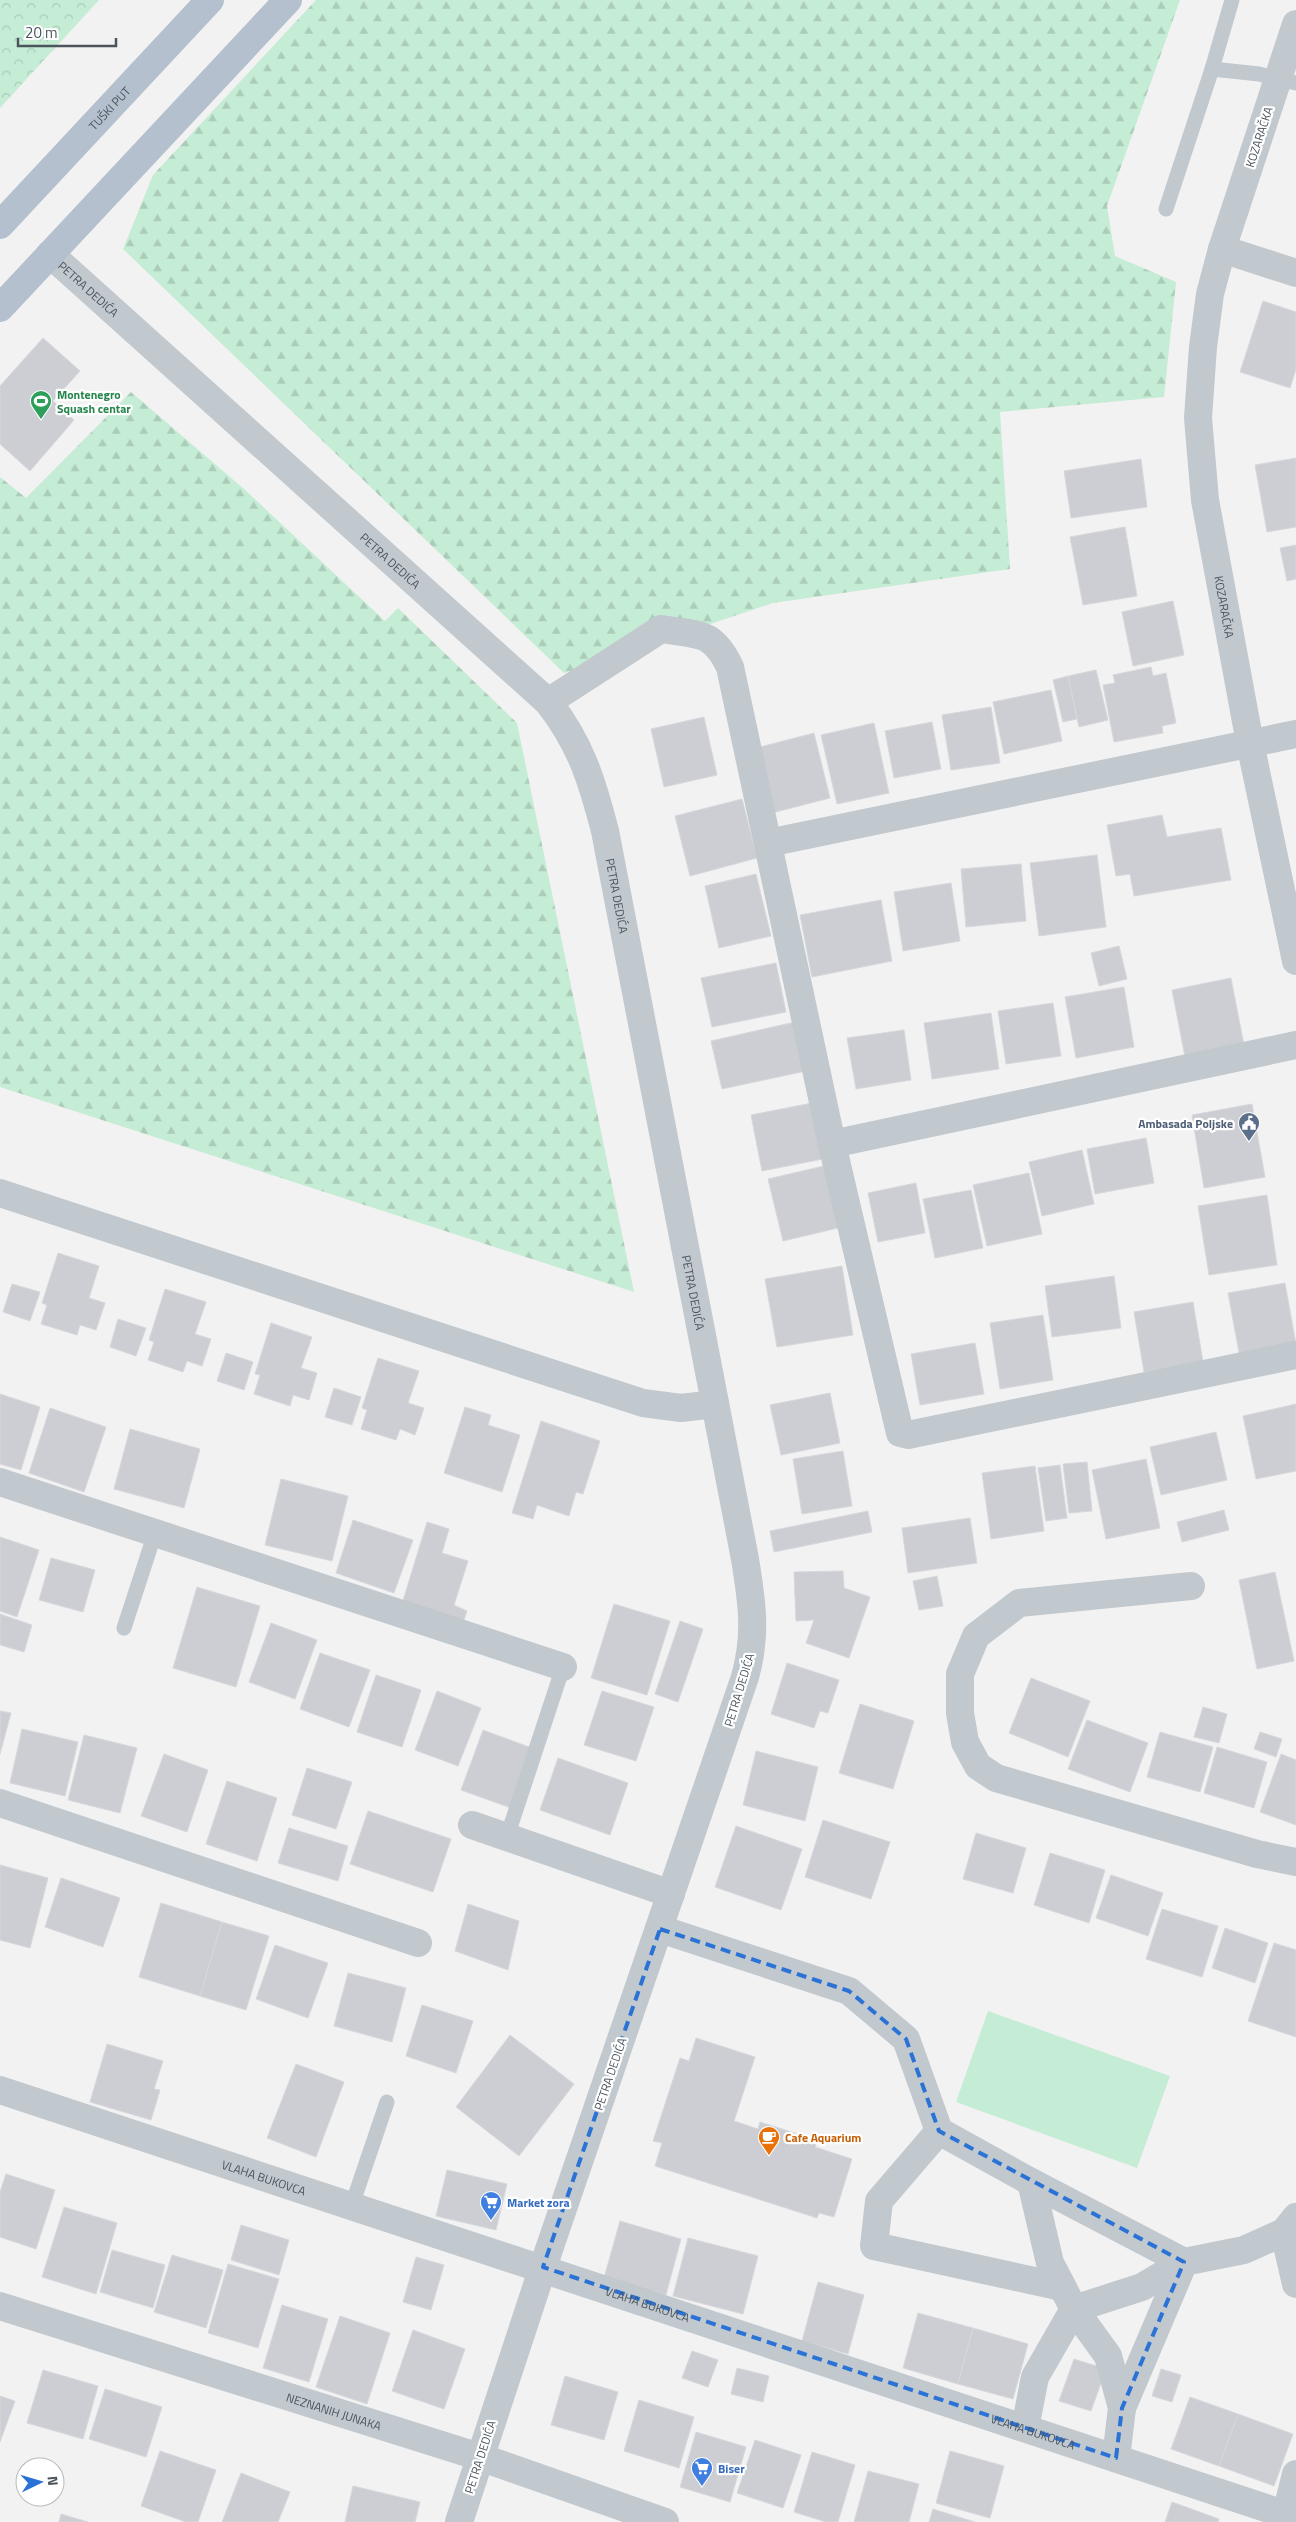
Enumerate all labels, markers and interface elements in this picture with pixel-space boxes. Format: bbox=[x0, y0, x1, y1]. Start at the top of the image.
scale bar bbox=[18, 15, 115, 47]
text: 20 m bbox=[25, 21, 58, 44]
street label: TUŠKI PUT bbox=[84, 81, 135, 134]
street label: KOZARAČKA bbox=[1240, 104, 1278, 170]
street label: PETRA DEDIĆA bbox=[54, 256, 123, 321]
place label: Montenegro Squash centar bbox=[57, 385, 131, 418]
sports icon: Montenegro Squash centar bbox=[29, 389, 53, 420]
street label: PETRA DEDIĆA bbox=[356, 528, 425, 593]
street label: KOZARAČKA bbox=[1210, 574, 1240, 639]
street label: PETRA DEDIĆA bbox=[601, 857, 634, 935]
public building icon: Ambasada Poljske bbox=[1237, 1111, 1261, 1142]
place label: Ambasada Poljske bbox=[1138, 1114, 1233, 1133]
street label: PETRA DEDIĆA bbox=[677, 1253, 710, 1332]
street label: PETRA DEDIĆA bbox=[719, 1651, 759, 1729]
street label: PETRA DEDIĆA bbox=[589, 2035, 631, 2113]
cafe icon: Cafe Aquarium bbox=[757, 2125, 781, 2156]
place label: Cafe Aquarium bbox=[785, 2128, 861, 2147]
street label: VLAHA BUKOVCA bbox=[219, 2154, 309, 2200]
supermarket icon: Market zora bbox=[479, 2190, 503, 2221]
place label: Market zora bbox=[507, 2193, 570, 2212]
street label: VLAHA BUKOVCA bbox=[603, 2281, 692, 2327]
street label: NEZNANIH JUNAKA bbox=[284, 2387, 384, 2435]
street label: VLAHA BUKOVCA bbox=[988, 2408, 1078, 2454]
street label: PETRA DEDIĆA bbox=[459, 2418, 501, 2496]
supermarket icon: Biser bbox=[690, 2456, 714, 2487]
north arrow bbox=[15, 2457, 65, 2507]
place label: Biser bbox=[718, 2459, 745, 2478]
text: N bbox=[43, 2475, 64, 2487]

